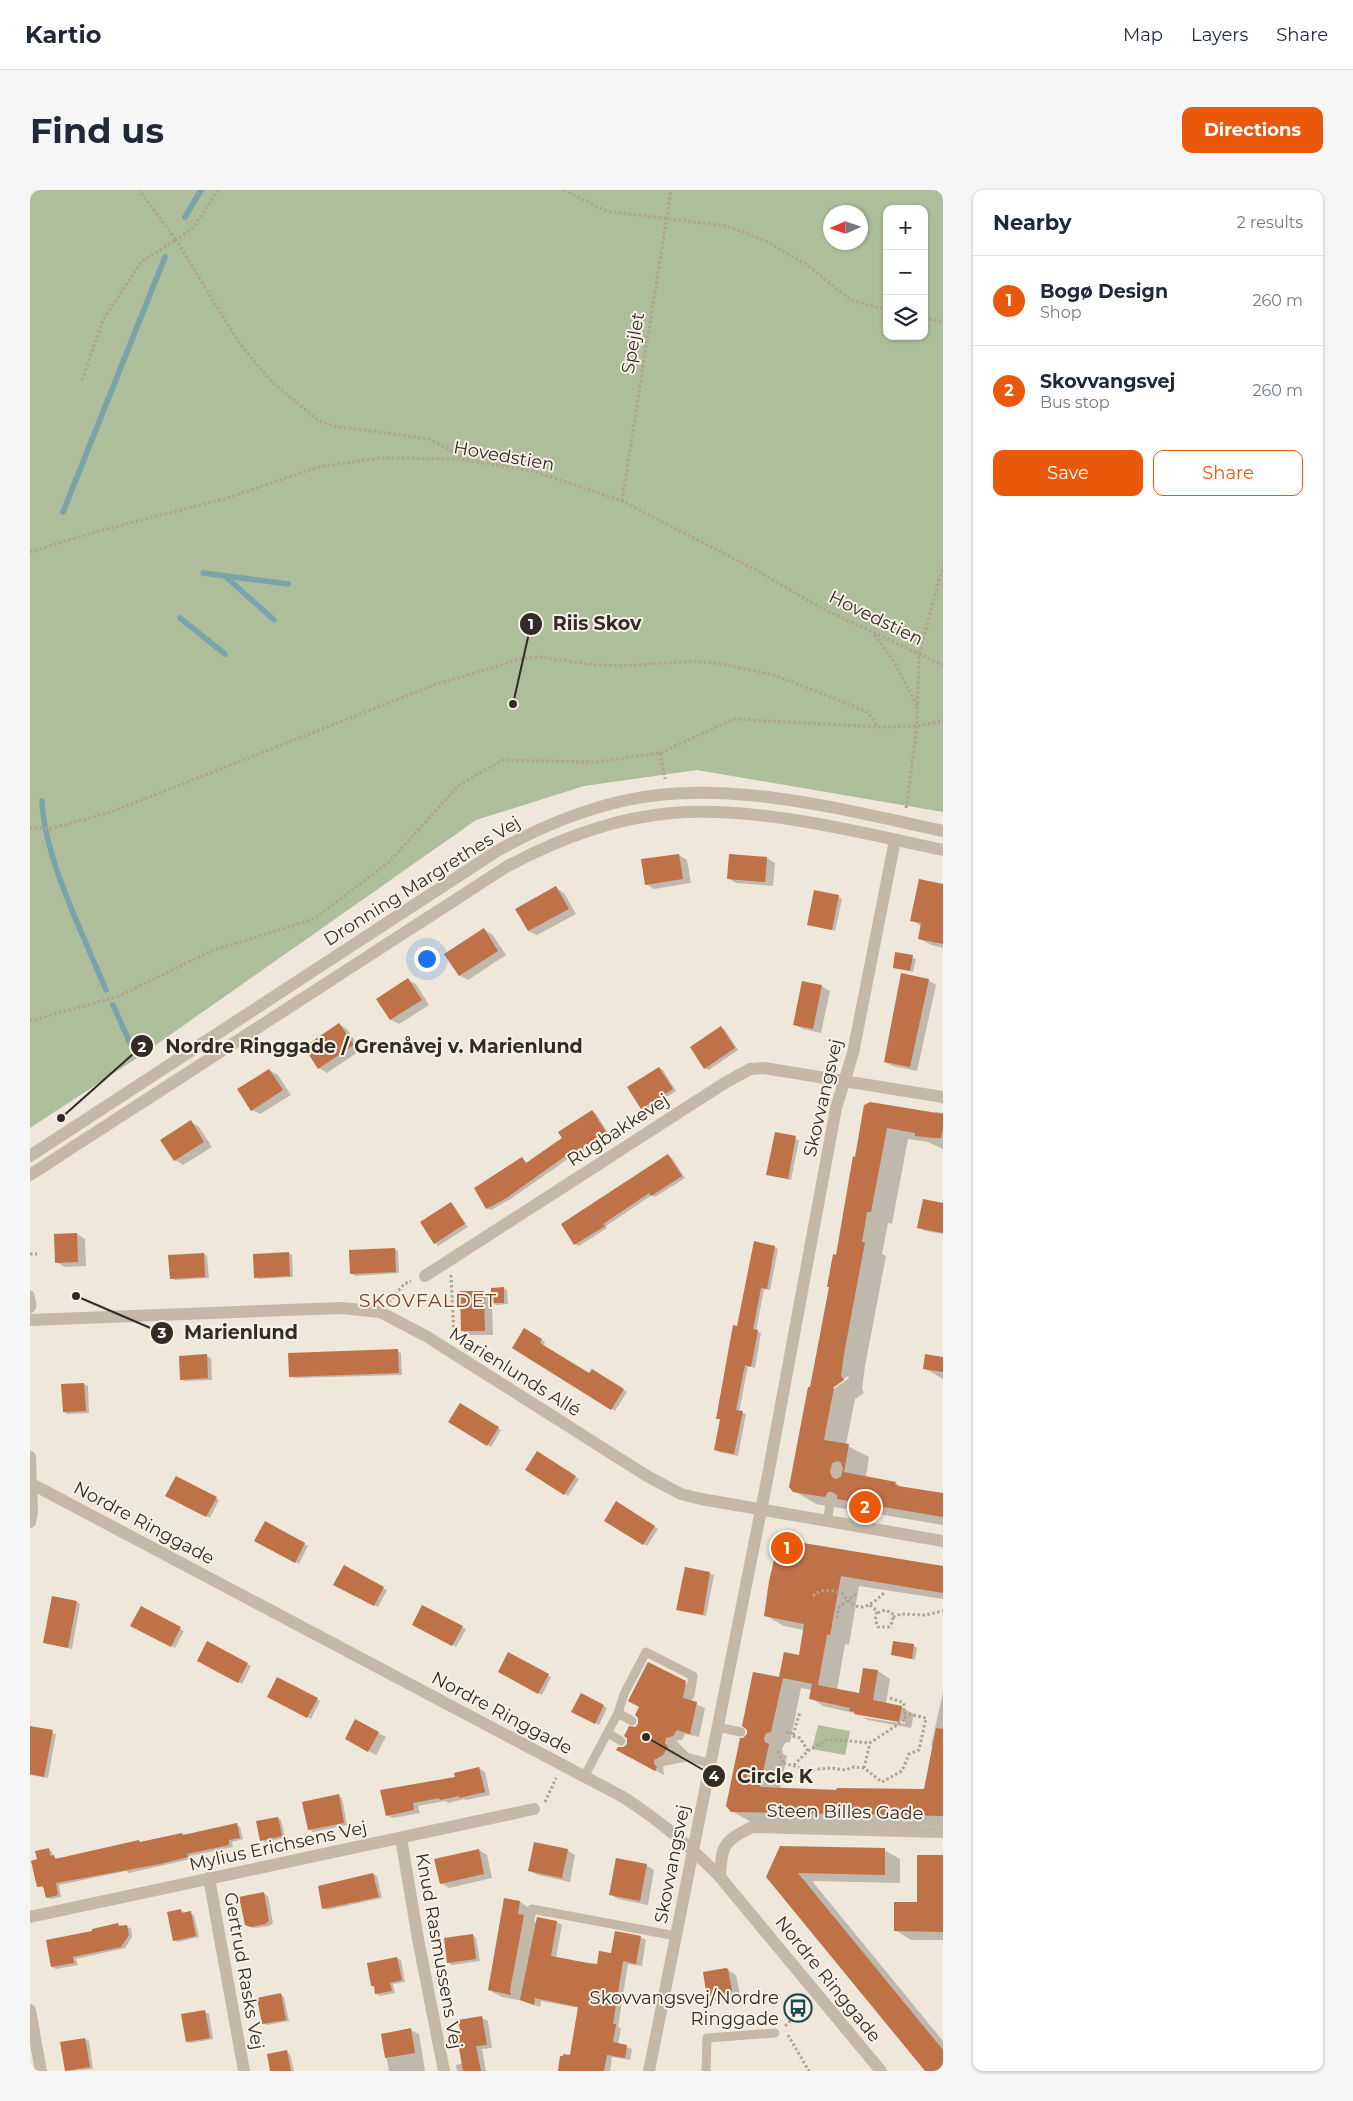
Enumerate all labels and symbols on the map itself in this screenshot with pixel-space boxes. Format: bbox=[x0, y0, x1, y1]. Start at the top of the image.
north arrow bbox=[823, 205, 868, 250]
street label: Spejlet bbox=[617, 311, 649, 375]
street label: Hovedstien bbox=[452, 436, 556, 476]
street label: Hovedstien bbox=[825, 586, 927, 650]
callout: Riis Skov bbox=[518, 607, 652, 641]
text: Riis Skov bbox=[553, 612, 642, 635]
text: 1 bbox=[528, 614, 534, 633]
street label: Dronning Margrethes Vej bbox=[320, 811, 524, 951]
your location bbox=[414, 946, 440, 972]
callout: Nordre Ringgade / Grenåvej v. Marienlund bbox=[130, 1029, 592, 1063]
text: Nordre Ringgade / Grenåvej v. Marienlund bbox=[165, 1035, 583, 1058]
text: 2 bbox=[138, 1037, 147, 1056]
street label: Skovvangsvej bbox=[799, 1037, 847, 1159]
street label: Rugbakkevej bbox=[563, 1089, 673, 1171]
district label: SKOVFALDET bbox=[359, 1289, 497, 1312]
callout: Marienlund bbox=[149, 1316, 308, 1350]
text: Marienlund bbox=[184, 1321, 298, 1344]
text: 3 bbox=[157, 1323, 167, 1342]
street label: Marienlunds Allé bbox=[445, 1323, 585, 1421]
street label: Nordre Ringgade bbox=[70, 1477, 218, 1569]
pin: 2 bbox=[849, 1488, 881, 1526]
pin: 1 bbox=[771, 1529, 803, 1567]
street label: Nordre Ringgade bbox=[428, 1667, 576, 1759]
callout: Circle K bbox=[702, 1759, 823, 1793]
text: Circle K bbox=[737, 1765, 814, 1788]
text: 4 bbox=[709, 1766, 720, 1785]
street label: Steen Billes Gade bbox=[766, 1800, 924, 1824]
street label: Skovvangsvej bbox=[650, 1803, 694, 1925]
street label: Mylius Erichsens Vej bbox=[187, 1816, 369, 1876]
street label: Knud Rasmussens Vej bbox=[411, 1851, 467, 2051]
street label: Gertrud Rasks Vej bbox=[219, 1891, 269, 2051]
street label: Nordre Ringgade bbox=[770, 1911, 886, 2047]
place label: Skovvangsvej/Nordre Ringgade bbox=[590, 1987, 779, 2030]
bus stop icon: Skovvangsvej/Nordre Ringgade bbox=[783, 1993, 813, 2023]

